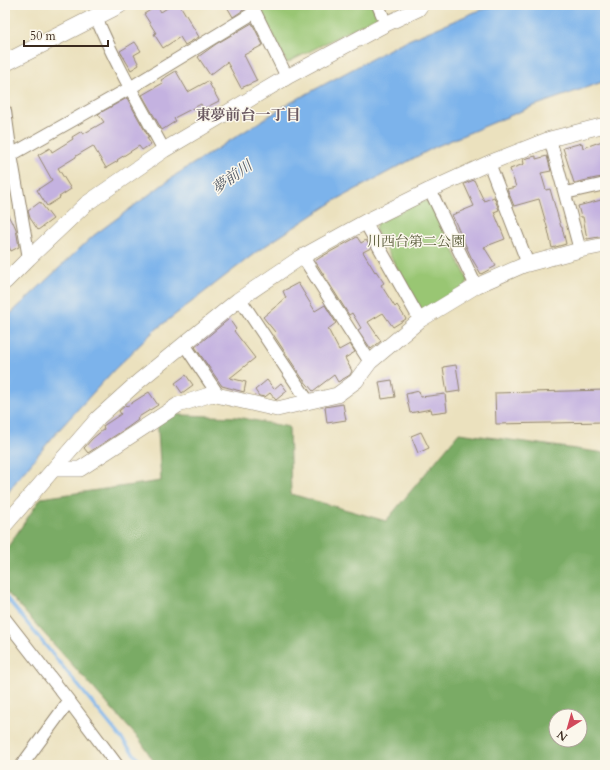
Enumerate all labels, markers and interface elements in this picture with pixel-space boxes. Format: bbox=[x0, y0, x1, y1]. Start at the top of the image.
scale bar bbox=[24, 22, 108, 48]
text: 50 m bbox=[30, 28, 57, 44]
district label: 東夢前台一丁目 bbox=[195, 105, 301, 125]
water label: 夢前川 bbox=[208, 155, 258, 198]
park label: 川西台第二公園 bbox=[367, 232, 465, 251]
north arrow bbox=[548, 708, 588, 748]
text: N bbox=[554, 726, 571, 744]

